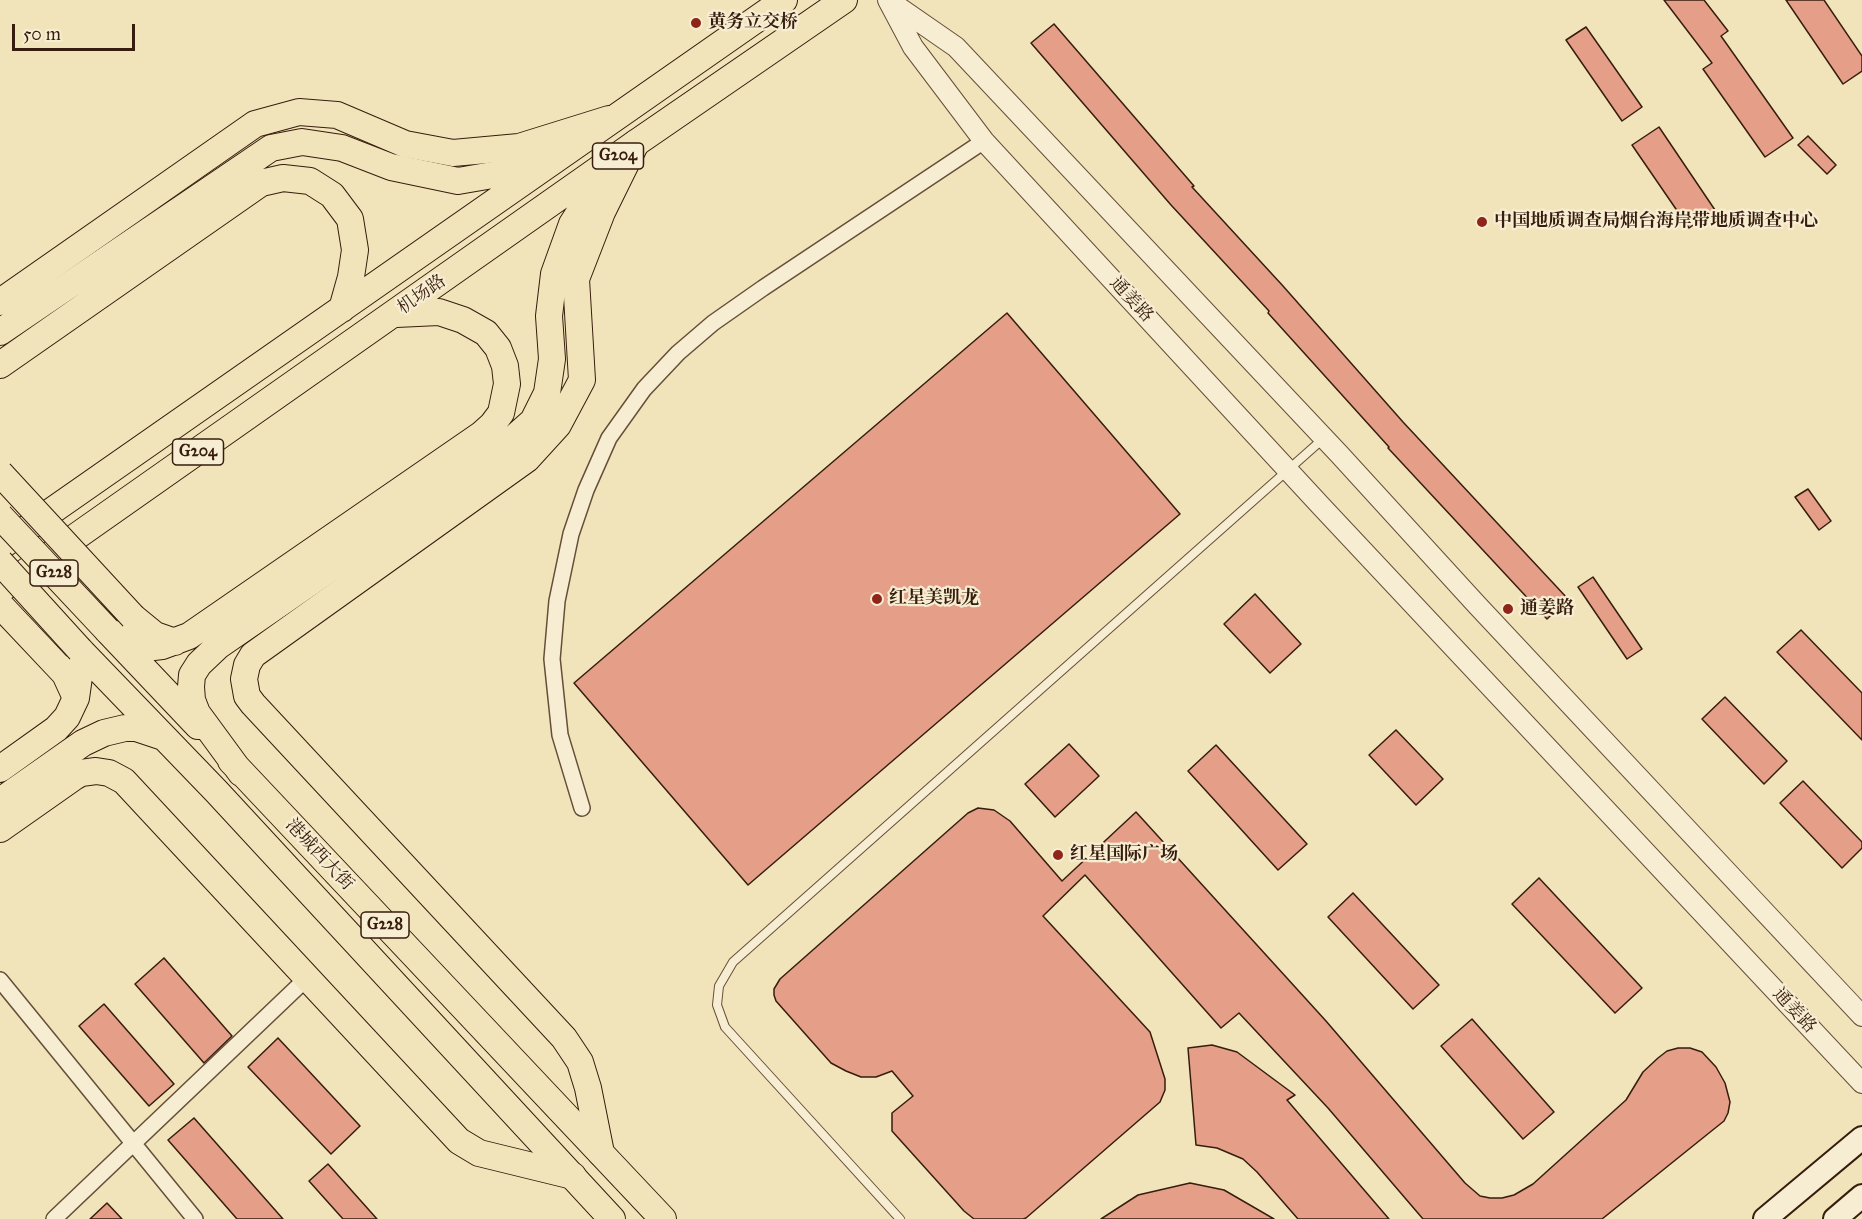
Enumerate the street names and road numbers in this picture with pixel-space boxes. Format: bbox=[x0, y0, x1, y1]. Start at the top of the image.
road number: G204 bbox=[592, 143, 644, 169]
street label: 机场路 bbox=[394, 271, 450, 319]
street label: 通姜路 bbox=[1105, 273, 1157, 327]
road number: G204 bbox=[172, 439, 224, 465]
road number: G228 bbox=[30, 560, 78, 586]
street label: 港城西大街 bbox=[280, 815, 358, 895]
road number: G228 bbox=[361, 912, 409, 938]
street label: 通姜路 bbox=[1768, 984, 1820, 1038]

